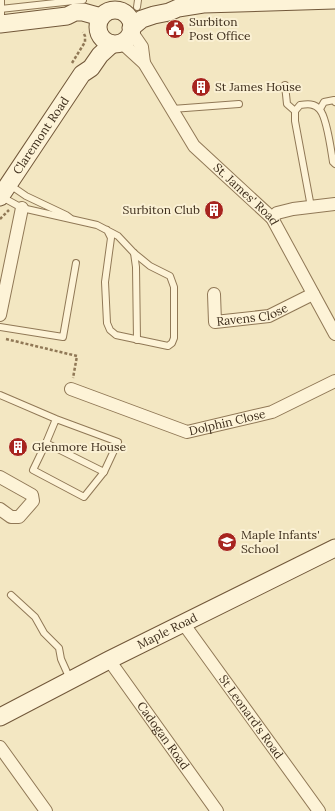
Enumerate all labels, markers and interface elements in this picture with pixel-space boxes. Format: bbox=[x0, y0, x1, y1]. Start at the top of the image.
place label: Surbiton Post Office bbox=[189, 14, 251, 43]
public building icon: Surbiton Post Office bbox=[164, 18, 186, 40]
building icon: St James House bbox=[190, 76, 212, 98]
place label: St James House bbox=[215, 79, 302, 94]
street label: Claremont Road bbox=[9, 93, 72, 177]
street label: St. James' Road bbox=[210, 160, 282, 227]
building icon: Surbiton Club bbox=[203, 199, 225, 221]
place label: Surbiton Club bbox=[123, 202, 200, 217]
street label: Ravens Close bbox=[216, 300, 291, 329]
street label: Dolphin Close bbox=[187, 406, 267, 438]
building icon: Glenmore House bbox=[7, 436, 29, 458]
place label: Glenmore House bbox=[32, 439, 127, 454]
place label: Maple Infants' School bbox=[241, 527, 320, 556]
school or university icon: Maple Infants' School bbox=[216, 531, 238, 553]
street label: Maple Road bbox=[134, 609, 200, 652]
street label: St Leonard's Road bbox=[216, 672, 287, 762]
street label: Cadogan Road bbox=[134, 698, 193, 772]

